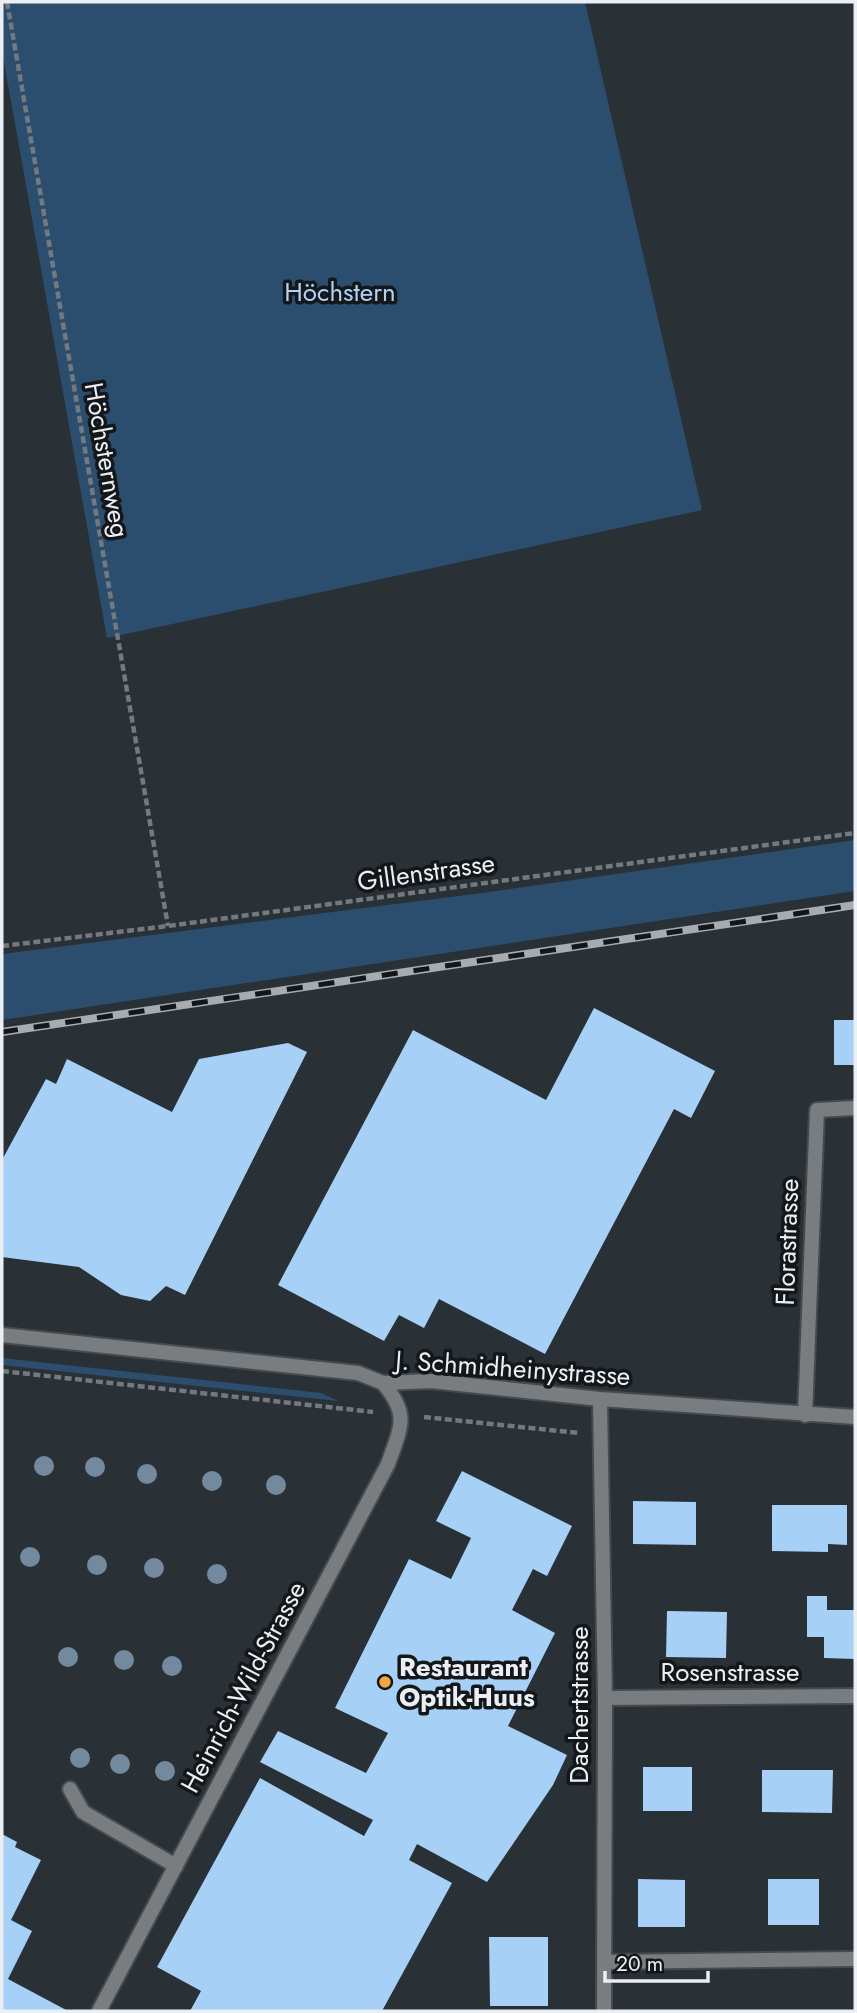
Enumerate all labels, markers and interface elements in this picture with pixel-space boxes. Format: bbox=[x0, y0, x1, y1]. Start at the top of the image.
park label: Höchstern bbox=[284, 273, 396, 311]
street label: Höchsternweg bbox=[75, 379, 139, 541]
street label: Gillenstrasse bbox=[355, 844, 497, 900]
street label: Florastrasse bbox=[766, 1178, 808, 1306]
street label: J. Schmidheinystrasse bbox=[391, 1341, 632, 1395]
street label: Heinrich-Wild-Strasse bbox=[171, 1574, 315, 1800]
street label: Dachertstrasse bbox=[560, 1626, 598, 1784]
place label: Restaurant Optik-Huus bbox=[399, 1648, 535, 1716]
street label: Rosenstrasse bbox=[661, 1653, 799, 1691]
marker: Restaurant Optik-Huus bbox=[377, 1674, 393, 1690]
scale bar bbox=[605, 1940, 708, 1984]
text: 20 m bbox=[616, 1949, 663, 1979]

